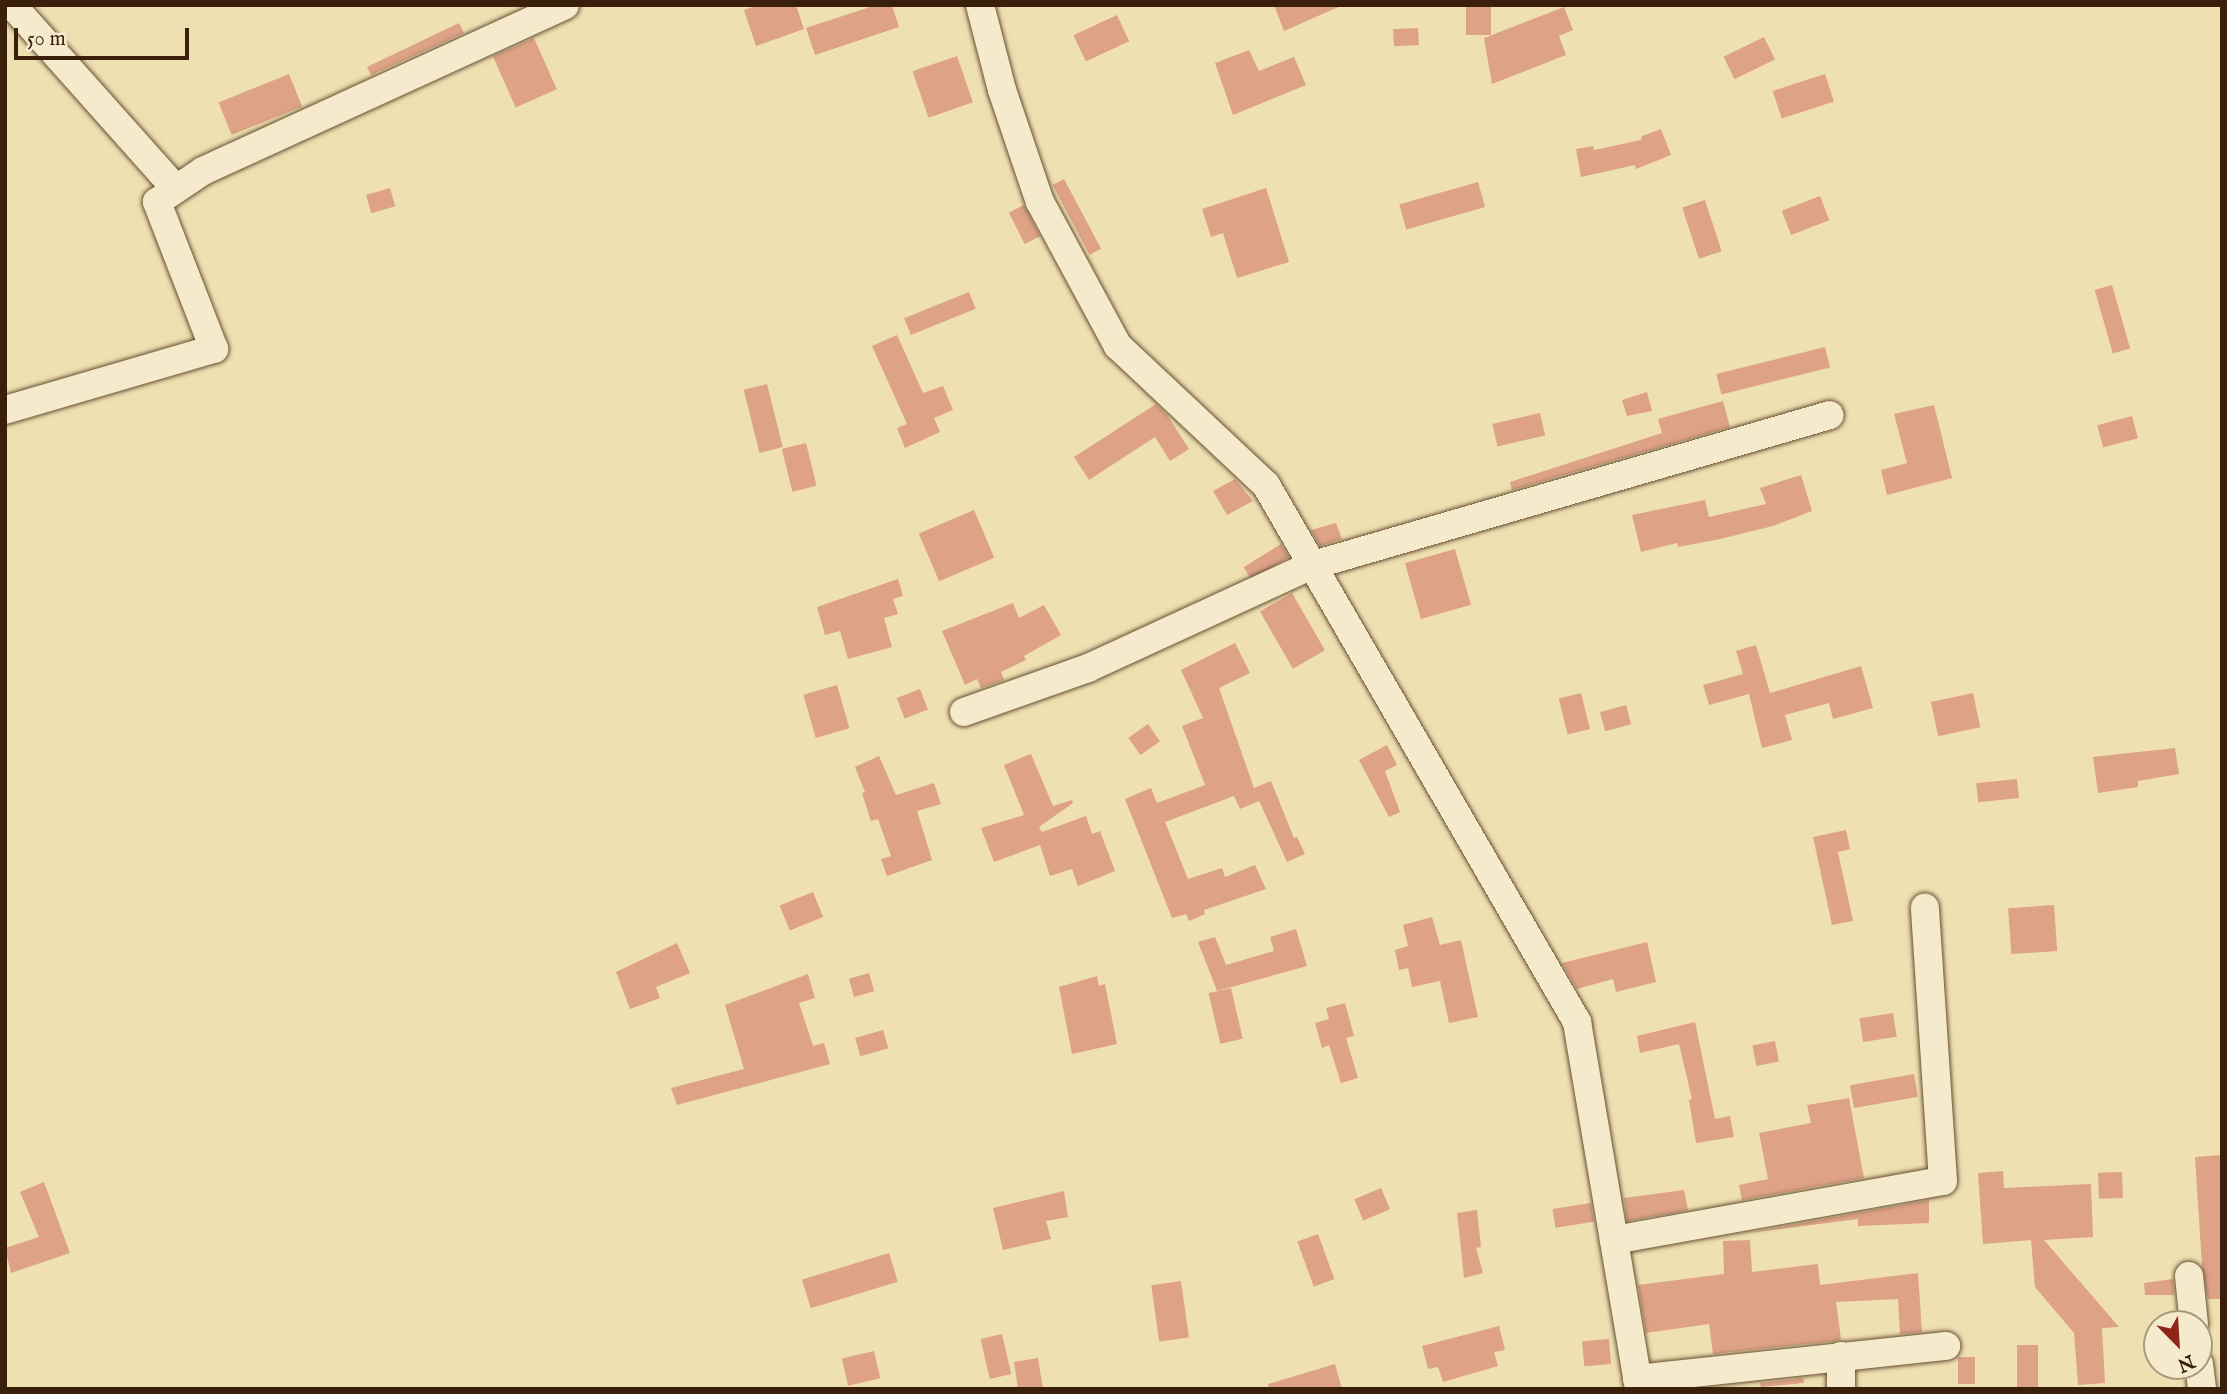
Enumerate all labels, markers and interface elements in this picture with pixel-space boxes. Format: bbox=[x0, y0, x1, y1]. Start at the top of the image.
scale bar bbox=[18, 14, 192, 58]
text: 50 m bbox=[27, 26, 66, 53]
north arrow bbox=[2143, 1310, 2213, 1380]
text: N bbox=[2173, 1348, 2198, 1377]

